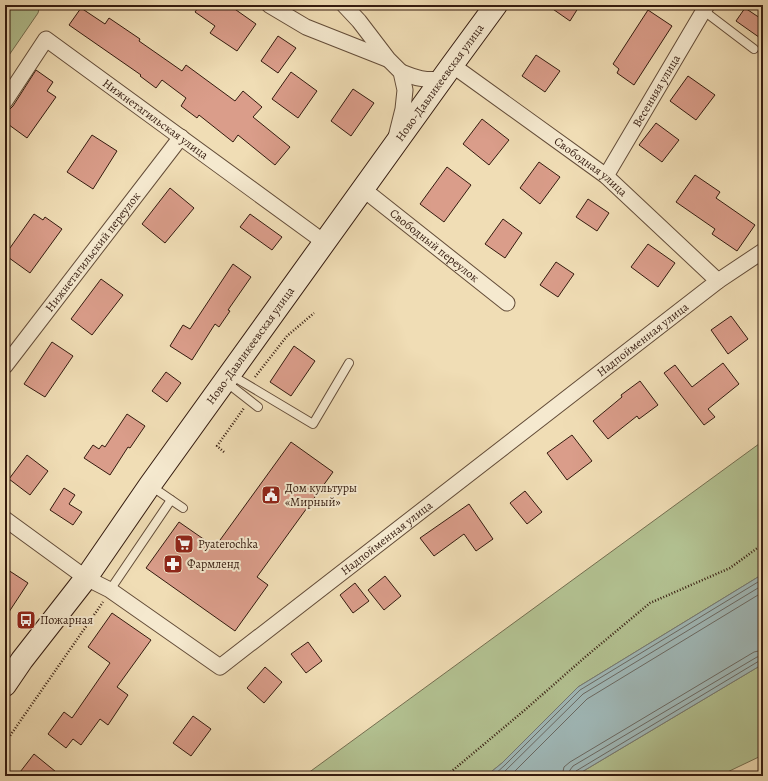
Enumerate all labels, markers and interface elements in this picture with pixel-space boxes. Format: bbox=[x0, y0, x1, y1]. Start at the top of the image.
street label: Ново-Давликеевская улица bbox=[392, 20, 488, 145]
street label: Весенняя улица bbox=[629, 51, 684, 130]
street label: Нижнетагильская улица bbox=[99, 75, 212, 163]
street label: Свободная улица bbox=[551, 133, 631, 200]
street label: Нижнетагильский переулок bbox=[41, 189, 144, 315]
street label: Свободный переулок bbox=[386, 205, 482, 286]
street label: Ново-Давликеевская улица bbox=[203, 283, 298, 408]
street label: Надпойменная улица bbox=[593, 298, 692, 380]
place label: Дом культуры «Мирный» bbox=[285, 480, 357, 510]
public building icon: Дом культуры «Мирный» bbox=[260, 484, 282, 506]
street label: Надпойменная улица bbox=[337, 497, 436, 579]
supermarket icon: Pyaterochka bbox=[173, 533, 195, 555]
place label: Pyaterochka bbox=[198, 536, 258, 552]
pharmacy icon: Фармленд bbox=[162, 553, 184, 575]
place label: Фармленд bbox=[187, 556, 240, 572]
bus stop icon: Пожарная bbox=[15, 609, 37, 631]
place label: Пожарная bbox=[40, 612, 93, 628]

